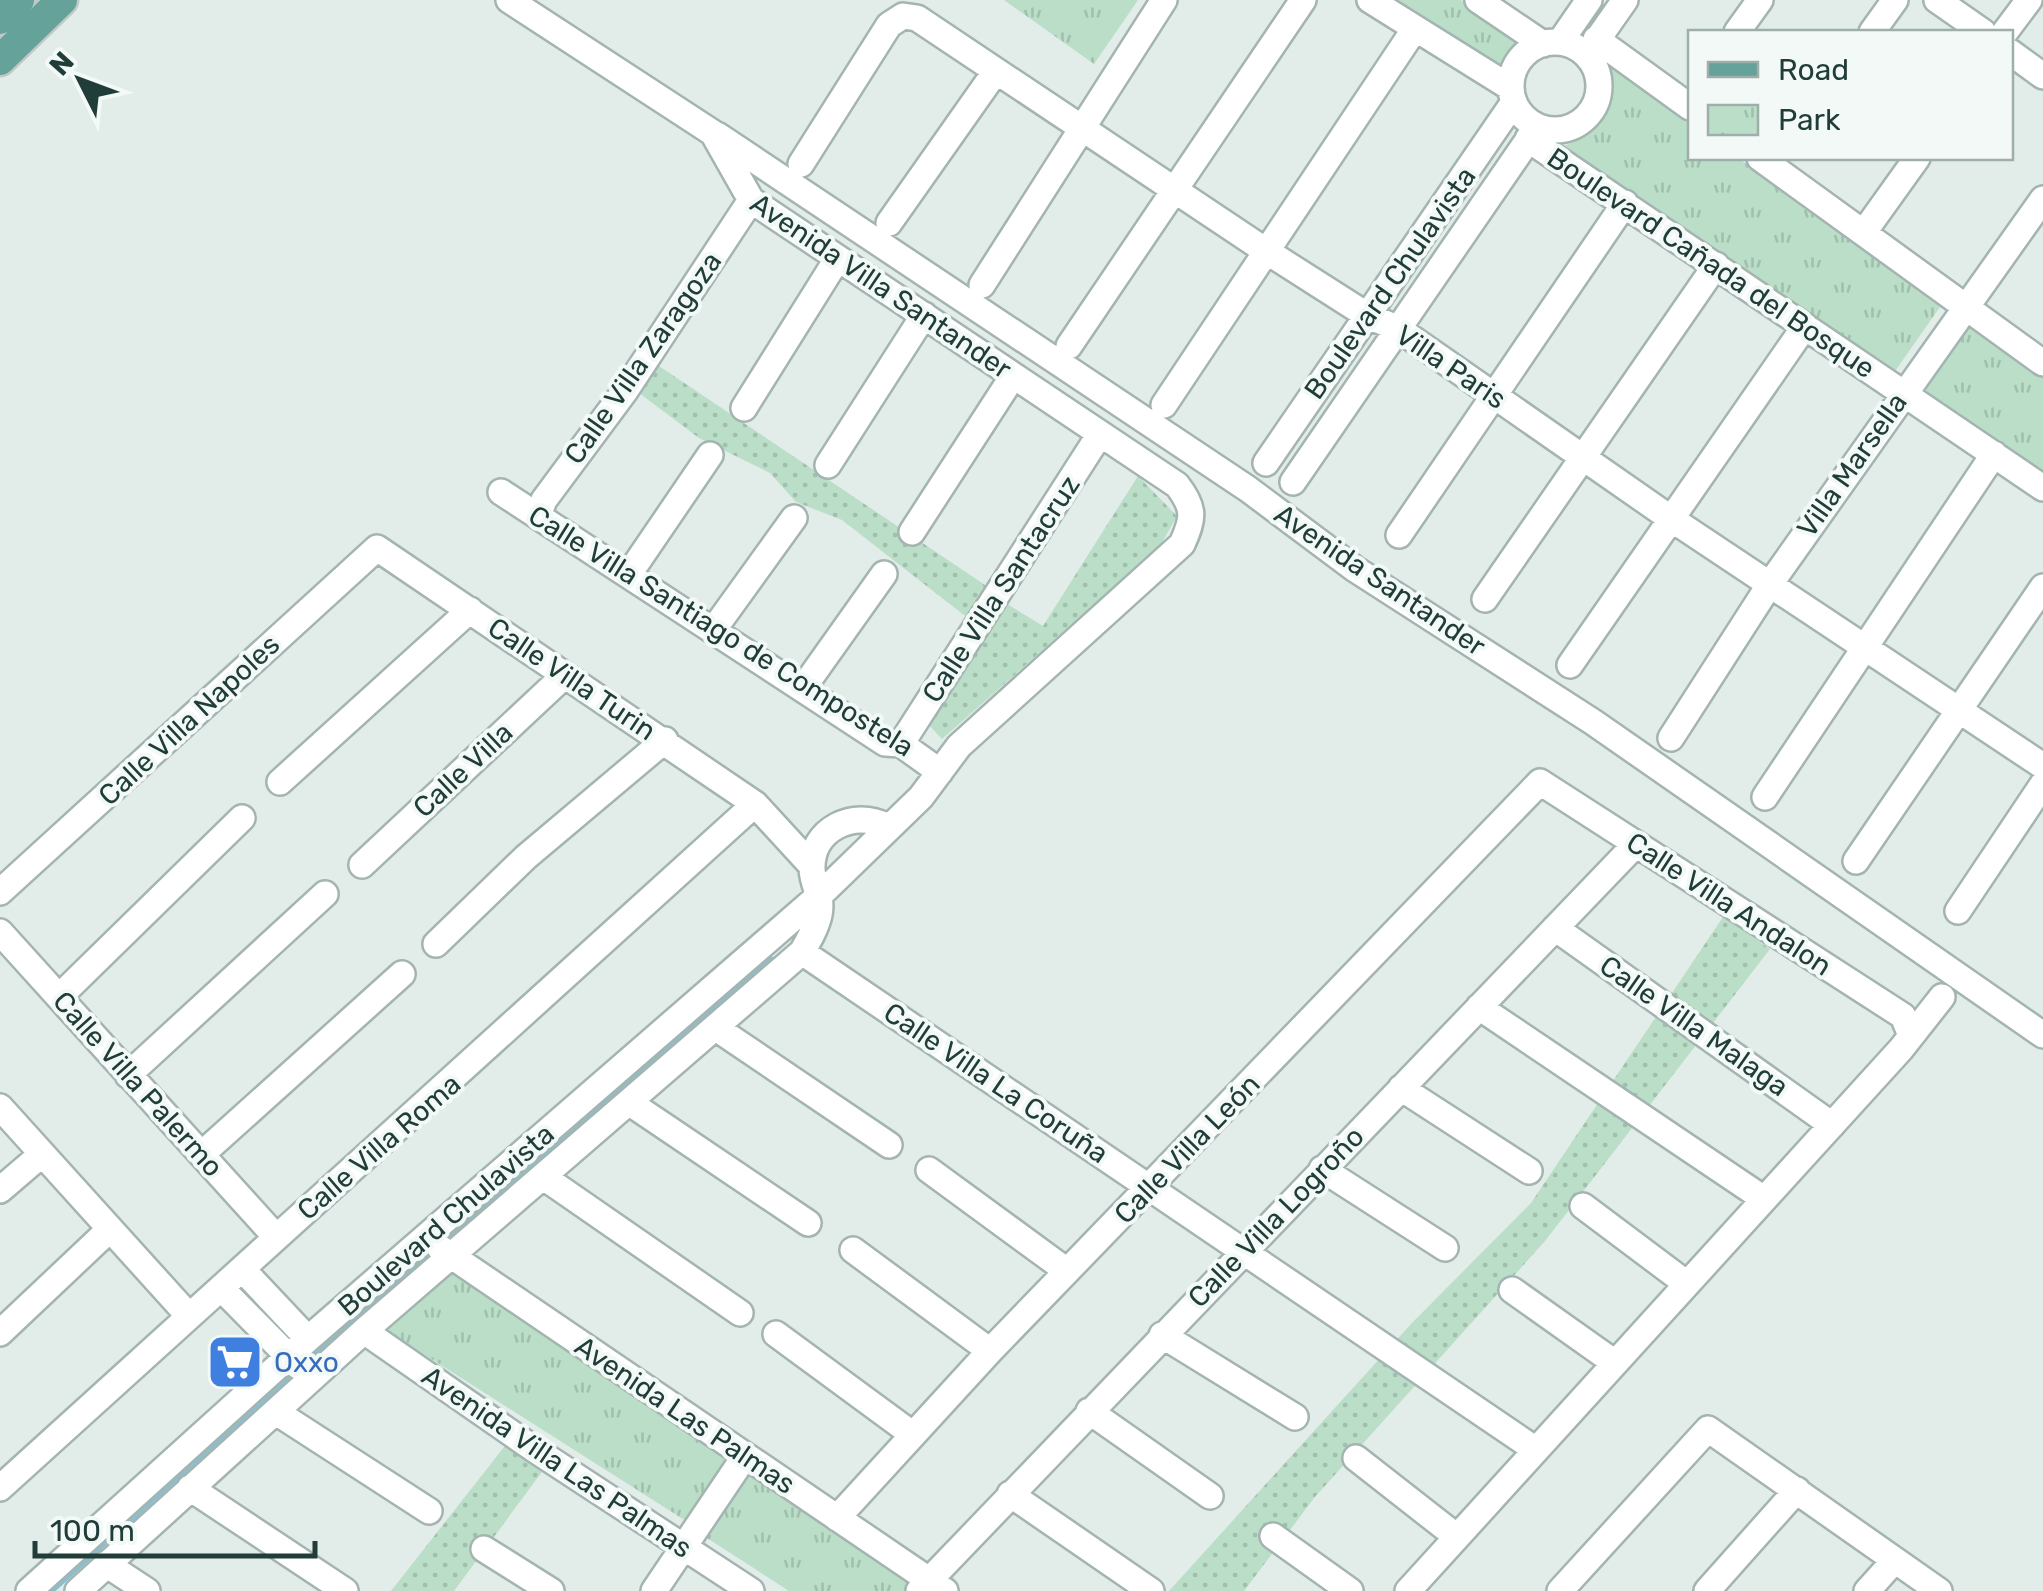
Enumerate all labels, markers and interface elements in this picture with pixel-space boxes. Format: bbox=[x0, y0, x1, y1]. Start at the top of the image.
north arrow bbox=[30, 30, 130, 130]
legend bbox=[1688, 30, 2013, 160]
text: N bbox=[43, 45, 81, 82]
text: Road bbox=[1778, 52, 1849, 88]
text: Park bbox=[1778, 102, 1841, 138]
street label: Boulevard Cañada del Bosque bbox=[1541, 141, 1881, 385]
street label: Boulevard Chulavista bbox=[1298, 161, 1482, 405]
street label: Avenida Villa Santander bbox=[744, 186, 1018, 386]
street label: Calle Villa Zaragoza bbox=[558, 246, 728, 470]
street label: Villa Paris bbox=[1390, 318, 1512, 416]
street label: Villa Marsella bbox=[1790, 387, 1914, 543]
street label: Calle Villa Santacruz bbox=[915, 469, 1087, 709]
street label: Avenida Santander bbox=[1268, 497, 1492, 663]
street label: Calle Villa Santiago de Compostela bbox=[522, 498, 920, 764]
street label: Calle Villa Turin bbox=[482, 611, 662, 747]
street label: Calle Villa Napoles bbox=[92, 628, 286, 812]
street label: Calle Villa bbox=[407, 716, 519, 824]
street label: Calle Villa Andalon bbox=[1620, 826, 1838, 982]
street label: Calle Villa Malaga bbox=[1593, 949, 1795, 1103]
street label: Calle Villa Palermo bbox=[46, 985, 230, 1183]
street label: Calle Villa La Coruña bbox=[878, 996, 1114, 1170]
street label: Calle Villa Roma bbox=[291, 1067, 467, 1227]
street label: Calle Villa León bbox=[1108, 1068, 1266, 1230]
street label: Boulevard Chulavista bbox=[331, 1117, 561, 1323]
street label: Calle Villa Logroño bbox=[1181, 1120, 1371, 1314]
street label: Avenida Las Palmas bbox=[569, 1329, 801, 1501]
supermarket icon: Oxxo bbox=[205, 1332, 265, 1392]
place label: Oxxo bbox=[274, 1346, 339, 1379]
street label: Avenida Villa Las Palmas bbox=[416, 1359, 698, 1565]
scale bar bbox=[35, 1496, 315, 1558]
text: 100 m bbox=[50, 1513, 135, 1549]

